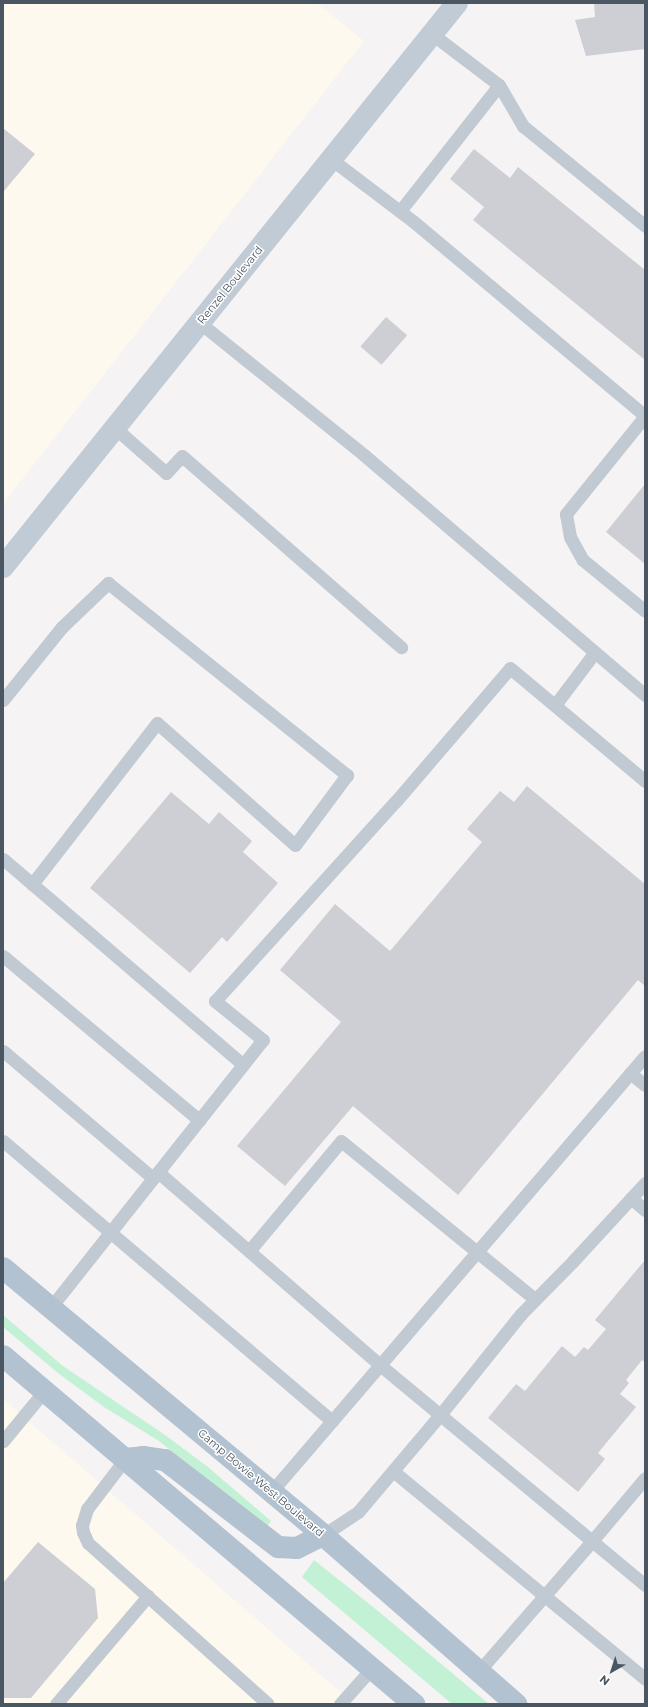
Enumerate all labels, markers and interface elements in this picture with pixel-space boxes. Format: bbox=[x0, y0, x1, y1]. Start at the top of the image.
street label: Renzel Boulevard bbox=[195, 244, 265, 326]
street label: Camp Bowie West Boulevard bbox=[195, 1426, 327, 1540]
north arrow bbox=[592, 1651, 632, 1691]
text: N bbox=[597, 1672, 612, 1689]

